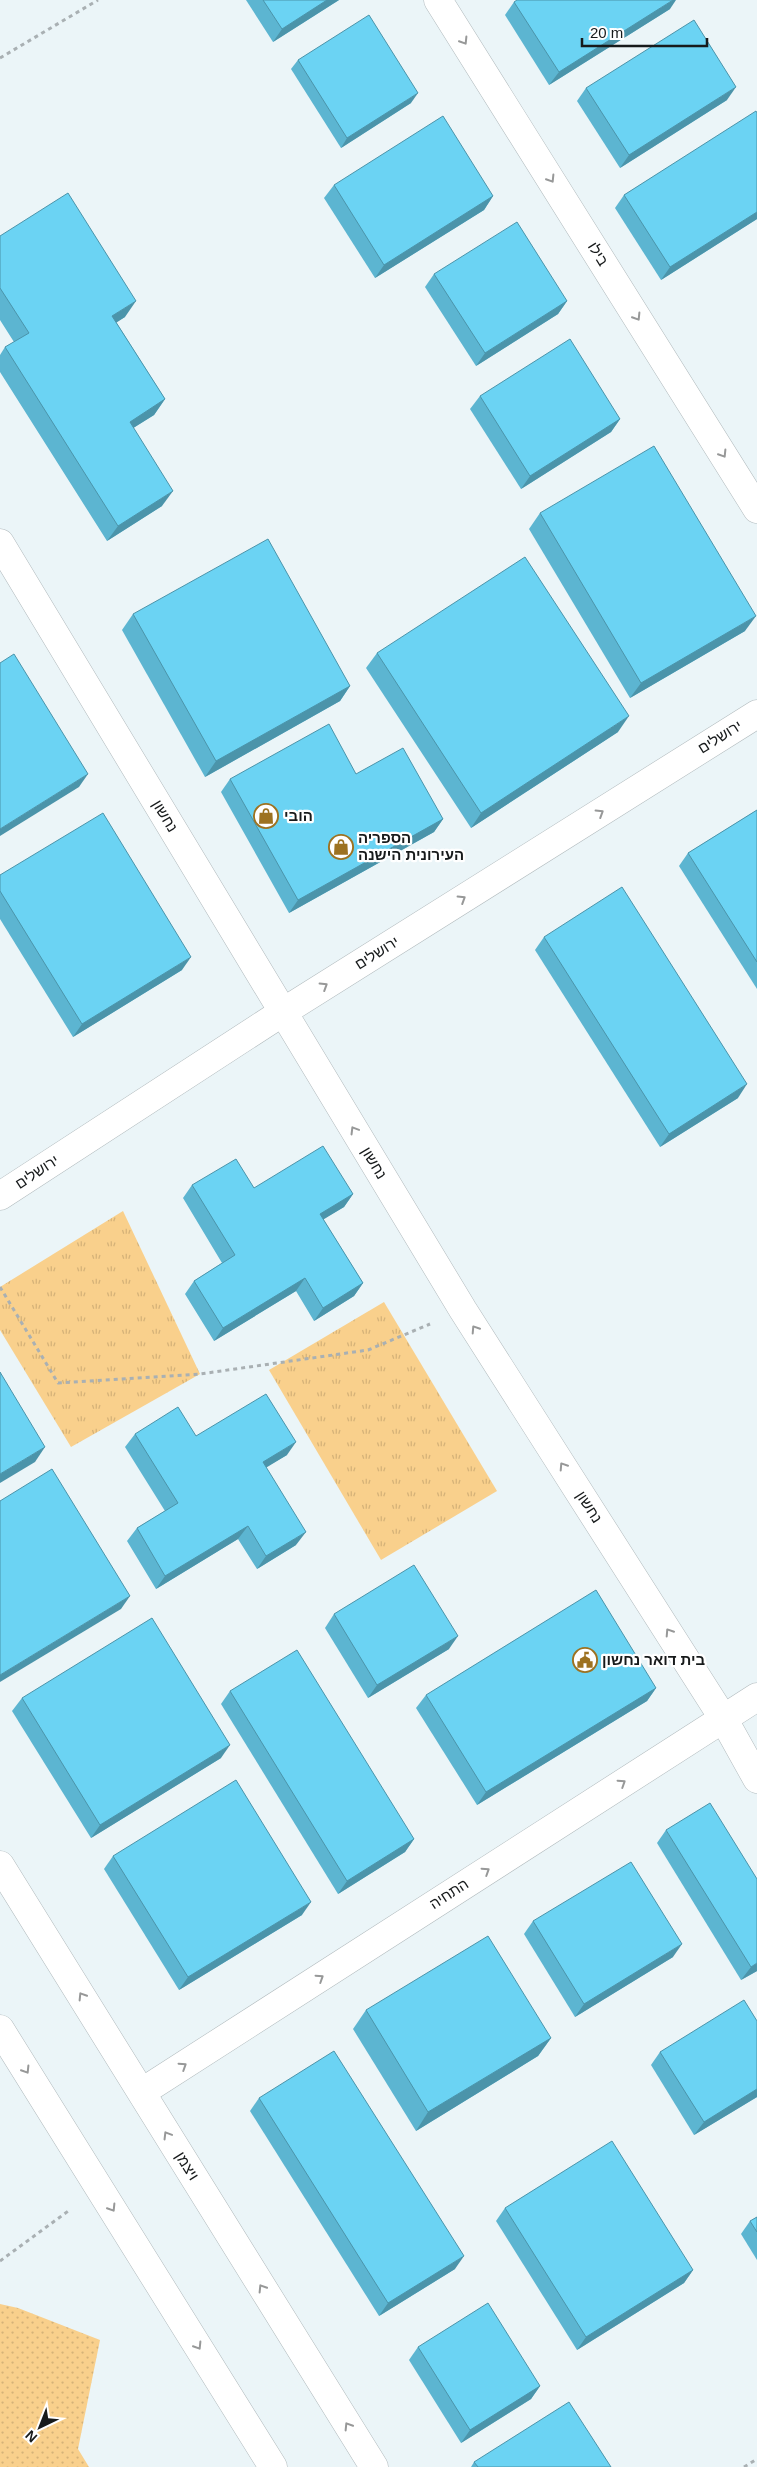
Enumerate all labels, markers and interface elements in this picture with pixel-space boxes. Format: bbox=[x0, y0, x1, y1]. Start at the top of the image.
scale bar bbox=[582, 15, 707, 47]
text: 20 m bbox=[590, 24, 623, 41]
one-way arrow bbox=[458, 36, 468, 45]
one-way arrow bbox=[544, 174, 554, 183]
street label: בילו bbox=[585, 239, 612, 269]
one-way arrow bbox=[630, 311, 640, 320]
one-way arrow bbox=[717, 449, 726, 458]
street label: ירושלים bbox=[695, 717, 745, 757]
street label: נחשון bbox=[149, 797, 182, 835]
shop icon: הובי bbox=[253, 803, 279, 829]
place label: הובי bbox=[284, 807, 313, 824]
one-way arrow bbox=[594, 809, 603, 819]
place label: הספריה העירונית הישנה bbox=[358, 829, 464, 863]
shop icon: הספריה העירונית הישנה bbox=[328, 834, 354, 860]
one-way arrow bbox=[457, 896, 466, 906]
street label: ירושלים bbox=[352, 933, 402, 973]
one-way arrow bbox=[319, 982, 328, 992]
one-way arrow bbox=[351, 1127, 361, 1136]
street label: נחשון bbox=[358, 1144, 391, 1182]
street label: ירושלים bbox=[12, 1151, 62, 1192]
one-way arrow bbox=[472, 1325, 481, 1335]
one-way arrow bbox=[559, 1462, 569, 1471]
street label: נחשון bbox=[573, 1488, 606, 1526]
one-way arrow bbox=[666, 1629, 675, 1638]
public building icon: בית דואר נחשון bbox=[572, 1647, 598, 1673]
place label: בית דואר נחשון bbox=[602, 1651, 706, 1668]
one-way arrow bbox=[617, 1779, 626, 1789]
one-way arrow bbox=[480, 1868, 489, 1877]
street label: התחיה bbox=[426, 1875, 471, 1912]
one-way arrow bbox=[314, 1975, 323, 1984]
one-way arrow bbox=[79, 1993, 89, 2002]
one-way arrow bbox=[177, 2063, 187, 2072]
one-way arrow bbox=[19, 2065, 29, 2074]
one-way arrow bbox=[164, 2131, 174, 2140]
street label: ויצמן bbox=[172, 2148, 203, 2183]
one-way arrow bbox=[106, 2202, 115, 2211]
one-way arrow bbox=[259, 2284, 269, 2293]
one-way arrow bbox=[191, 2340, 201, 2349]
north arrow bbox=[15, 2402, 65, 2452]
one-way arrow bbox=[345, 2422, 355, 2431]
text: N bbox=[22, 2427, 40, 2446]

